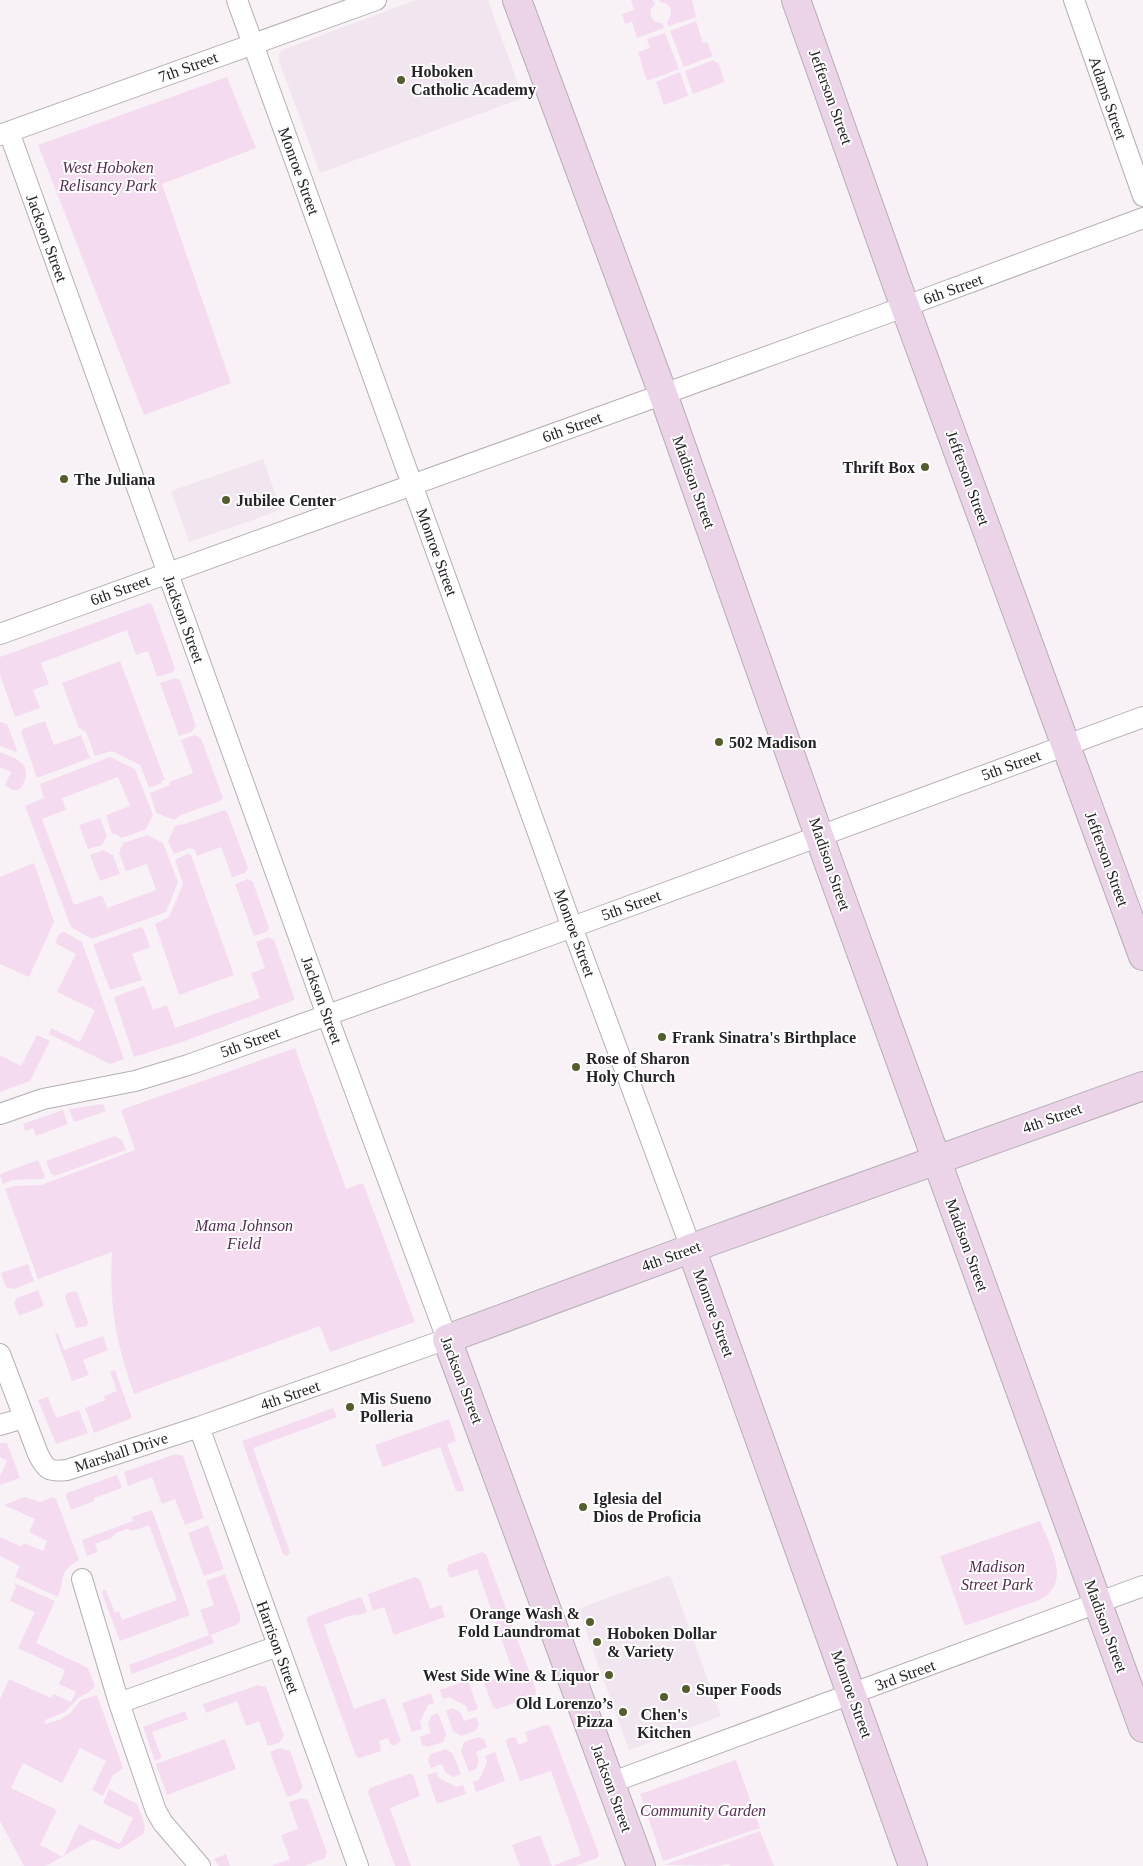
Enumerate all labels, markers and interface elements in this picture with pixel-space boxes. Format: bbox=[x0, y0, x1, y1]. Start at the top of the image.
street label: Jefferson Street bbox=[806, 47, 856, 147]
street label: 7th Street bbox=[156, 48, 220, 86]
street label: Adams Street bbox=[1086, 54, 1130, 142]
place label: Hoboken Catholic Academy bbox=[411, 63, 536, 99]
marker: Hoboken Catholic Academy bbox=[395, 74, 407, 86]
street label: Monroe Street bbox=[275, 125, 323, 218]
park label: West Hoboken Relisancy Park bbox=[58, 159, 158, 195]
street label: Jackson Street bbox=[23, 192, 71, 285]
street label: 6th Street bbox=[921, 270, 985, 308]
street label: 6th Street bbox=[540, 408, 604, 446]
street label: Jefferson Street bbox=[943, 428, 993, 528]
street label: Madison Street bbox=[669, 433, 719, 531]
place label: Thrift Box bbox=[843, 459, 915, 476]
marker: Thrift Box bbox=[919, 461, 931, 473]
place label: The Juliana bbox=[74, 471, 155, 488]
marker: The Juliana bbox=[58, 473, 70, 485]
place label: Jubilee Center bbox=[236, 492, 336, 509]
marker: Jubilee Center bbox=[220, 494, 232, 506]
street label: Monroe Street bbox=[413, 506, 461, 599]
street label: 6th Street bbox=[88, 571, 152, 609]
street label: Jackson Street bbox=[160, 573, 208, 666]
place label: 502 Madison bbox=[729, 734, 817, 751]
marker: 502 Madison bbox=[713, 736, 725, 748]
street label: 5th Street bbox=[979, 746, 1043, 784]
street label: Jefferson Street bbox=[1082, 809, 1132, 909]
street label: Madison Street bbox=[806, 815, 854, 913]
street label: 5th Street bbox=[599, 886, 663, 924]
street label: Monroe Street bbox=[551, 887, 599, 980]
street label: Jackson Street bbox=[298, 954, 346, 1047]
street label: 5th Street bbox=[218, 1023, 282, 1061]
place label: Frank Sinatra's Birthplace bbox=[672, 1029, 856, 1047]
marker: Frank Sinatra's Birthplace bbox=[656, 1031, 668, 1043]
place label: Rose of Sharon Holy Church bbox=[586, 1050, 690, 1086]
marker: Rose of Sharon Holy Church bbox=[570, 1061, 582, 1073]
street label: 4th Street bbox=[1020, 1099, 1084, 1137]
street label: Madison Street bbox=[942, 1196, 992, 1294]
park label: Mama Johnson Field bbox=[194, 1217, 293, 1252]
street label: 4th Street bbox=[639, 1237, 703, 1275]
street label: Monroe Street bbox=[690, 1267, 738, 1360]
street label: Jackson Street bbox=[438, 1334, 487, 1426]
street label: 4th Street bbox=[258, 1377, 322, 1413]
place label: Mis Sueno Polleria bbox=[360, 1390, 432, 1425]
marker: Mis Sueno Polleria bbox=[344, 1401, 356, 1413]
street label: Marshall Drive bbox=[72, 1429, 170, 1475]
place label: Iglesia del Dios de Proficia bbox=[593, 1490, 701, 1525]
marker: Iglesia del Dios de Proficia bbox=[577, 1501, 589, 1513]
park label: Madison Street Park bbox=[961, 1558, 1034, 1593]
street label: Madison Street bbox=[1081, 1577, 1131, 1675]
street label: Harrison Street bbox=[253, 1598, 303, 1696]
place label: Orange Wash & Fold Laundromat bbox=[458, 1605, 581, 1640]
marker: Orange Wash & Fold Laundromat bbox=[584, 1616, 596, 1628]
place label: Hoboken Dollar & Variety bbox=[607, 1625, 717, 1661]
marker: Hoboken Dollar & Variety bbox=[591, 1636, 603, 1648]
street label: Monroe Street bbox=[828, 1648, 876, 1741]
street label: 3rd Street bbox=[873, 1656, 938, 1694]
place label: West Side Wine & Liquor bbox=[423, 1667, 599, 1685]
marker: West Side Wine & Liquor bbox=[603, 1669, 615, 1681]
place label: Super Foods bbox=[696, 1681, 782, 1699]
marker: Super Foods bbox=[680, 1683, 692, 1695]
marker: Chen's Kitchen bbox=[658, 1691, 670, 1703]
place label: Old Lorenzo’s Pizza bbox=[516, 1695, 613, 1730]
marker: Old Lorenzo’s Pizza bbox=[617, 1706, 629, 1718]
place label: Chen's Kitchen bbox=[637, 1706, 691, 1741]
street label: Jackson Street bbox=[588, 1742, 636, 1835]
park label: Community Garden bbox=[640, 1802, 766, 1820]

